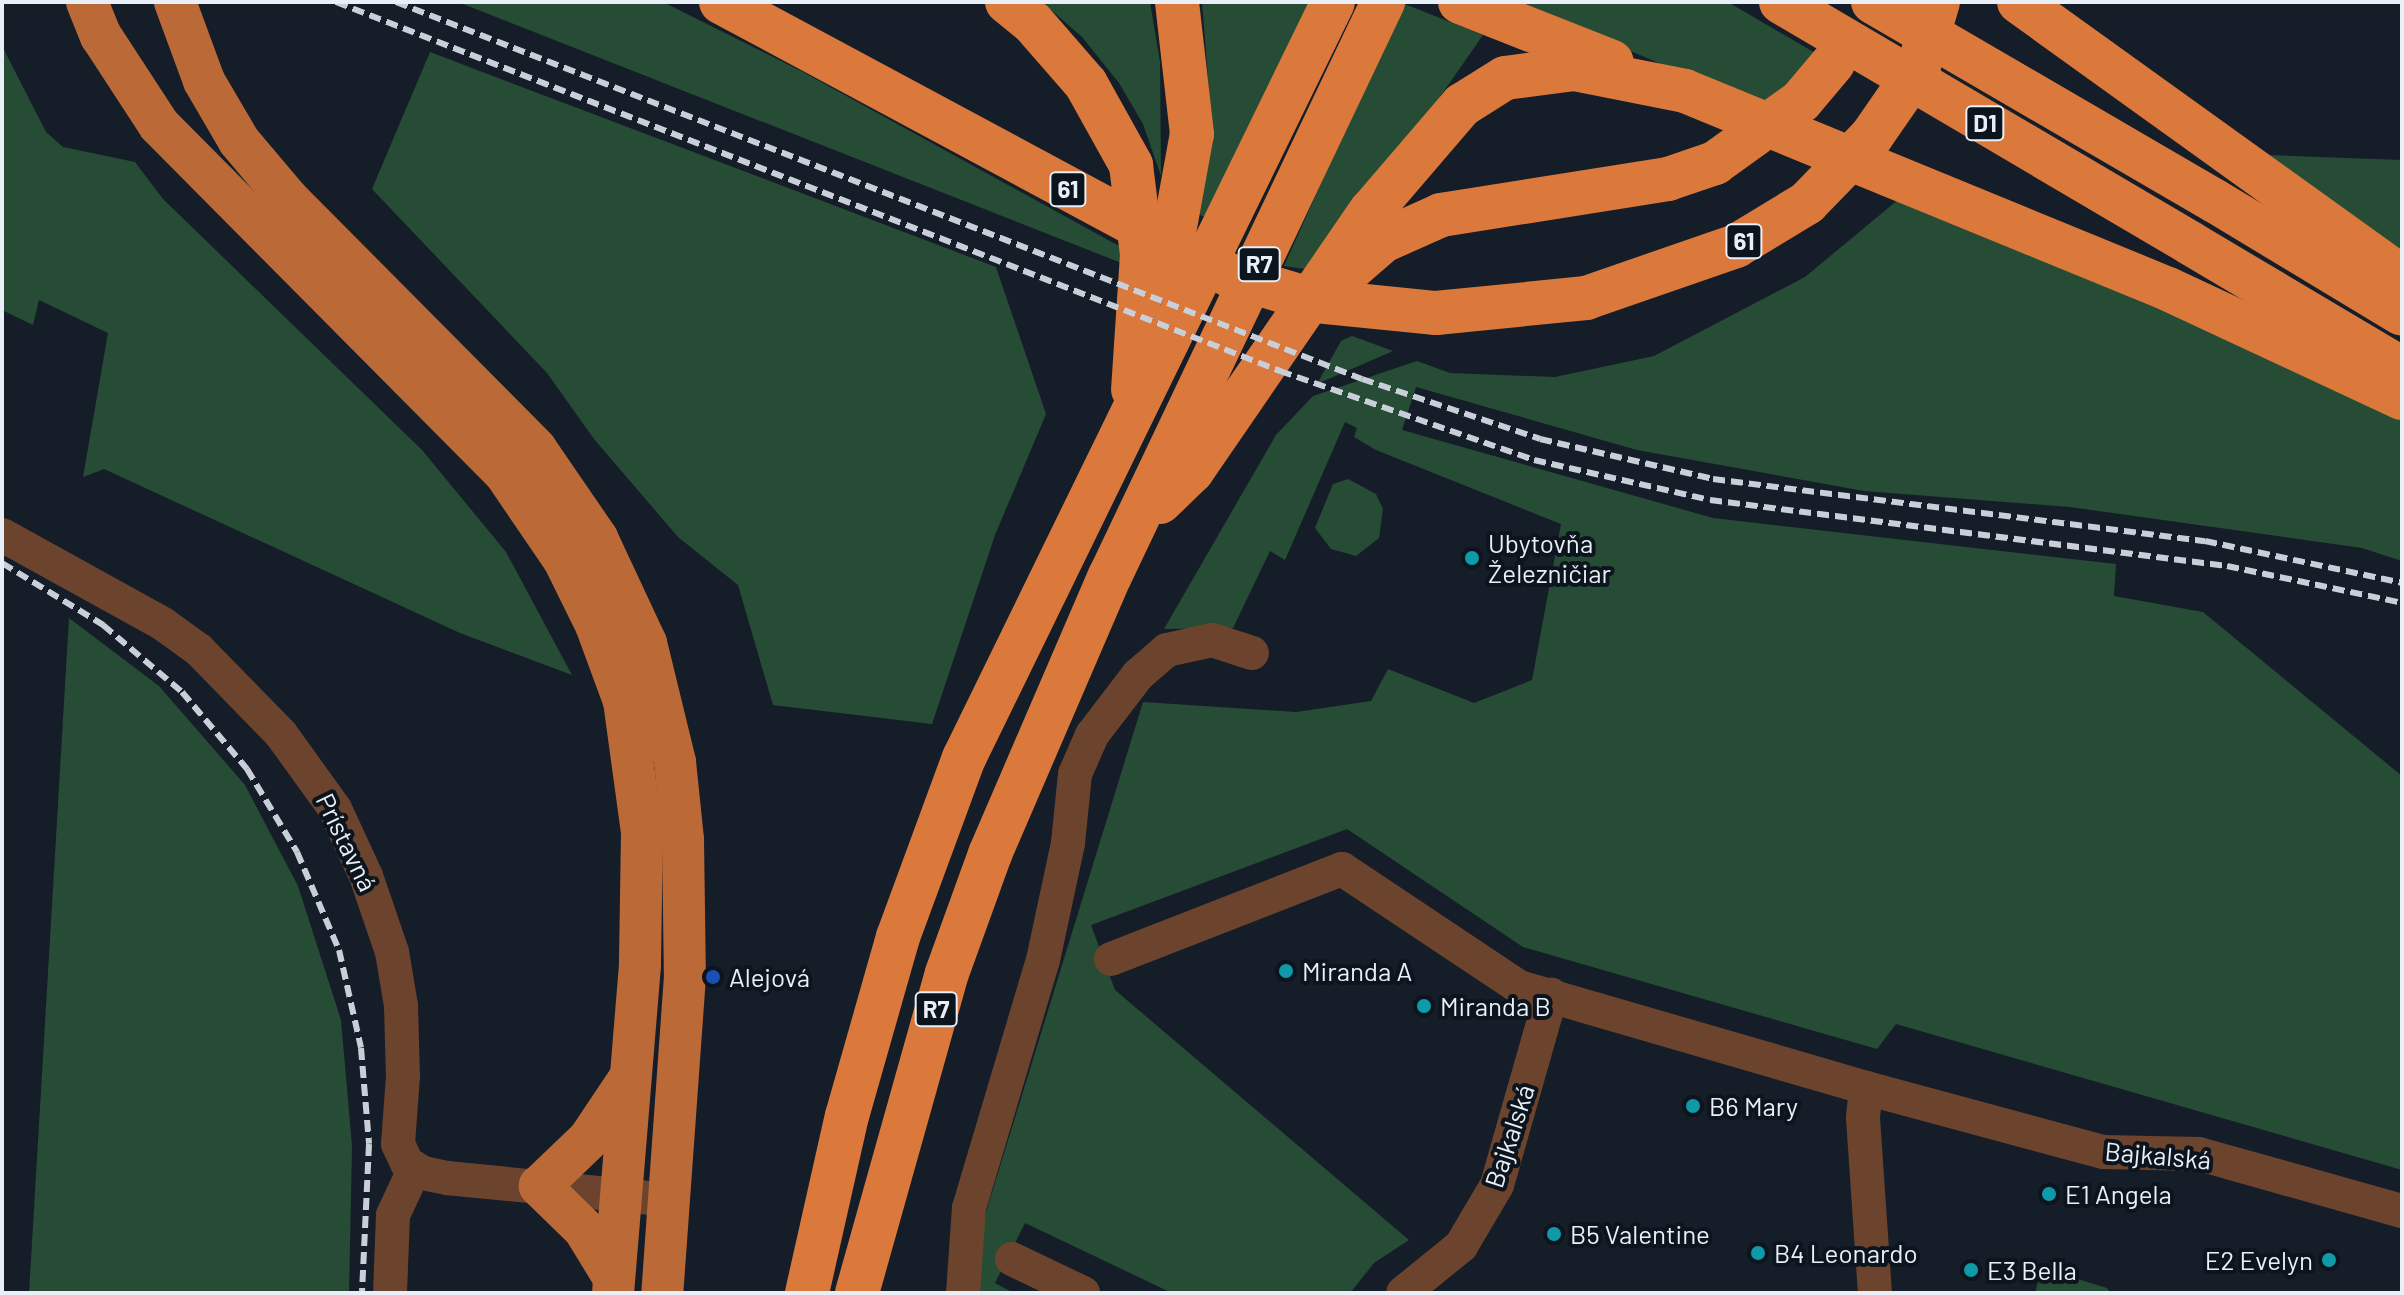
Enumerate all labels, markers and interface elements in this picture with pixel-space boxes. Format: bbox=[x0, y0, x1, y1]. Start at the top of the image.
road number: D1 bbox=[1965, 103, 2005, 143]
road number: 61 bbox=[1048, 169, 1088, 209]
road number: 61 bbox=[1724, 221, 1764, 261]
road number: R7 bbox=[1237, 244, 1281, 284]
place label: Ubytovňa Železničiar bbox=[1488, 527, 1611, 588]
marker: Ubytovňa Železničiar bbox=[1463, 549, 1481, 567]
street label: Prístavná bbox=[310, 788, 384, 896]
place label: Miranda A bbox=[1302, 955, 1412, 987]
place label: Alejová bbox=[729, 961, 810, 993]
marker: Miranda A bbox=[1277, 962, 1295, 980]
marker: Alejová bbox=[704, 968, 722, 986]
road number: R7 bbox=[914, 989, 958, 1029]
place label: Miranda B bbox=[1440, 990, 1551, 1022]
marker: Miranda B bbox=[1415, 997, 1433, 1015]
street label: Bajkalská bbox=[1478, 1081, 1540, 1191]
place label: B6 Mary bbox=[1709, 1090, 1798, 1122]
marker: B6 Mary bbox=[1684, 1097, 1702, 1115]
street label: Bajkalská bbox=[2104, 1135, 2212, 1175]
place label: E1 Angela bbox=[2065, 1178, 2172, 1210]
marker: E1 Angela bbox=[2040, 1185, 2058, 1203]
place label: B5 Valentine bbox=[1570, 1218, 1710, 1250]
marker: B5 Valentine bbox=[1545, 1225, 1563, 1243]
place label: B4 Leonardo bbox=[1774, 1237, 1918, 1269]
marker: B4 Leonardo bbox=[1749, 1244, 1767, 1262]
place label: E2 Evelyn bbox=[2205, 1244, 2313, 1276]
marker: E2 Evelyn bbox=[2320, 1251, 2338, 1269]
place label: E3 Bella bbox=[1987, 1254, 2077, 1286]
marker: E3 Bella bbox=[1962, 1261, 1980, 1279]

